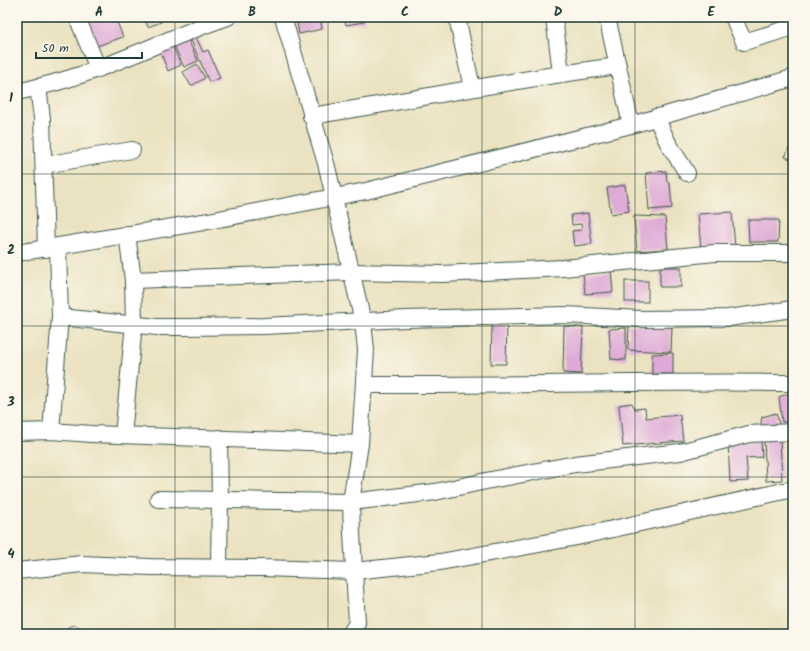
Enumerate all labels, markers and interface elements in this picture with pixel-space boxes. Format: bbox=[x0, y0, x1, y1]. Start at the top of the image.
text: A bbox=[95, 2, 103, 23]
text: B bbox=[248, 2, 256, 23]
text: C bbox=[401, 2, 409, 23]
text: D bbox=[554, 2, 563, 23]
text: E bbox=[707, 2, 715, 23]
scale bar bbox=[36, 34, 142, 60]
text: 50 m bbox=[42, 39, 69, 58]
text: 1 bbox=[9, 88, 13, 109]
text: 2 bbox=[7, 240, 15, 261]
text: 3 bbox=[6, 392, 15, 413]
text: 4 bbox=[7, 544, 15, 565]

